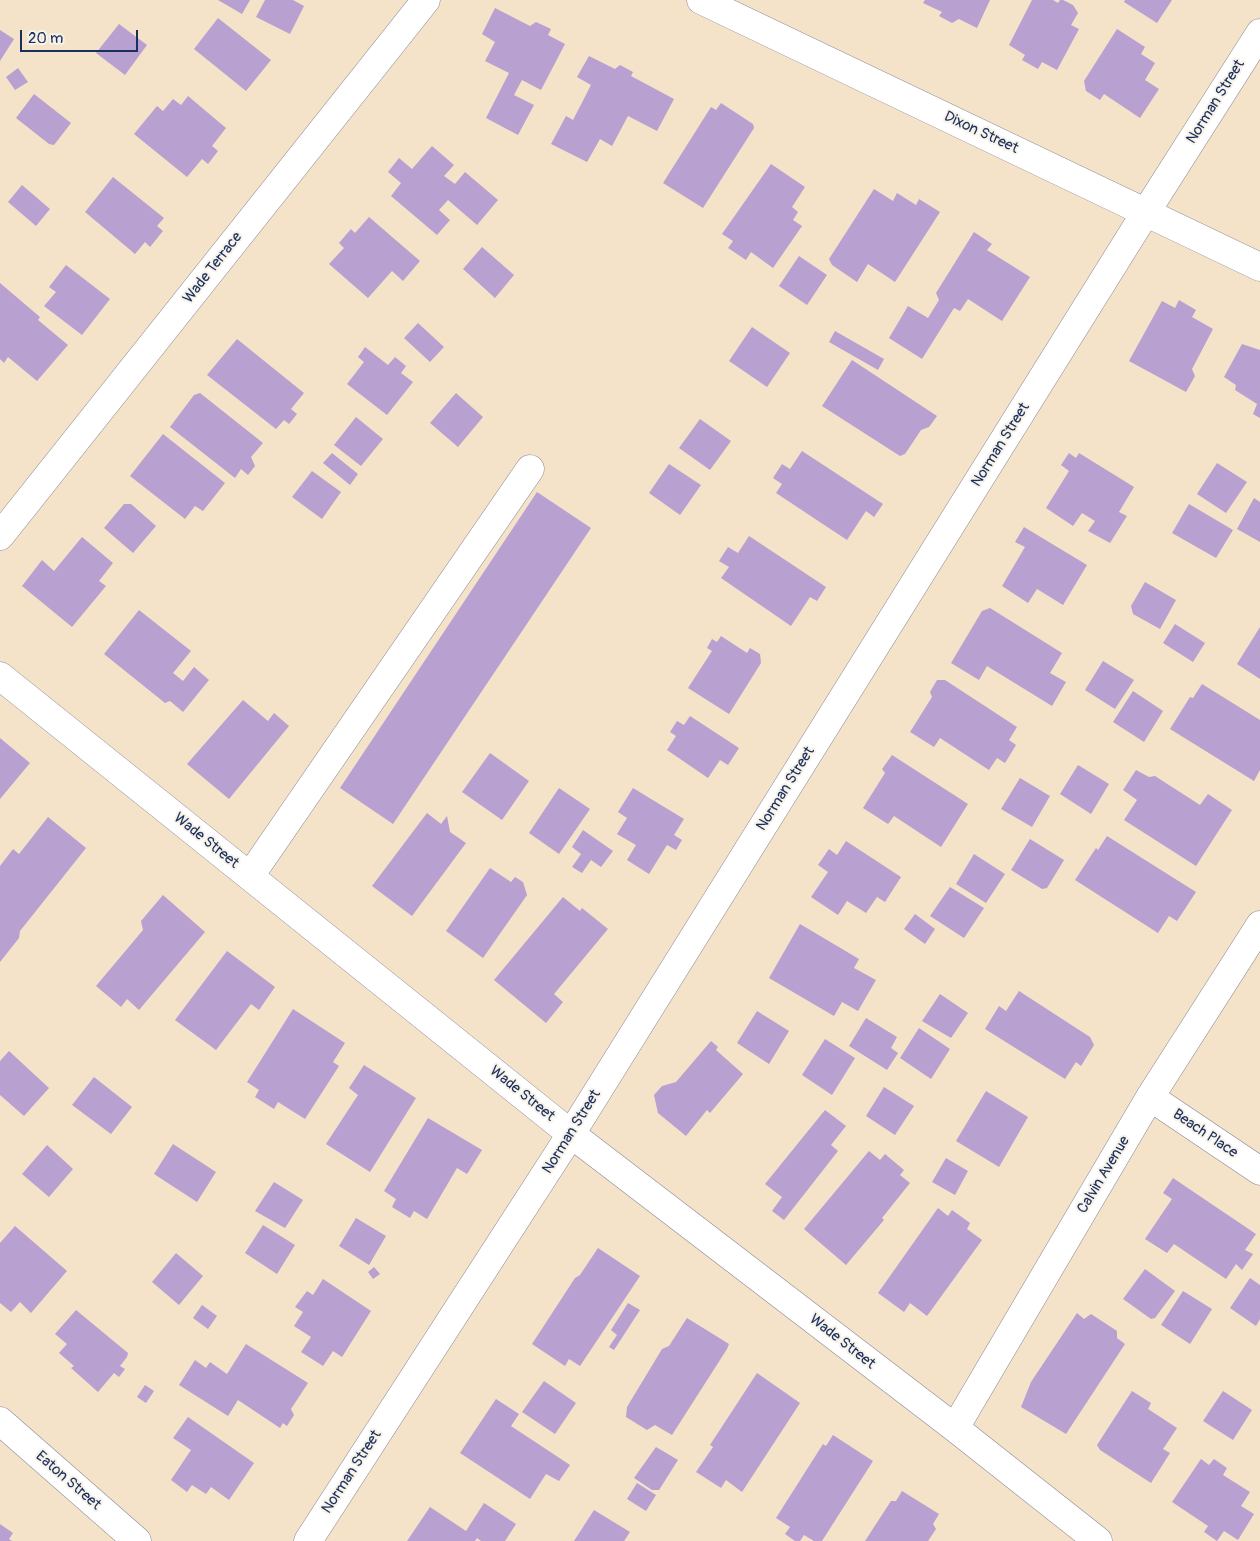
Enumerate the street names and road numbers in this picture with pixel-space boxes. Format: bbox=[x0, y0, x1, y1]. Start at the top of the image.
street label: Norman Street bbox=[1183, 57, 1249, 147]
street label: Dixon Street bbox=[941, 108, 1021, 158]
street label: Wade Terrace bbox=[180, 229, 246, 307]
street label: Norman Street bbox=[968, 400, 1034, 490]
street label: Norman Street bbox=[753, 744, 819, 834]
street label: Wade Street bbox=[170, 809, 242, 873]
street label: Wade Street bbox=[486, 1062, 558, 1126]
street label: Norman Street bbox=[539, 1087, 605, 1177]
street label: Beach Place bbox=[1169, 1106, 1241, 1162]
street label: Calvin Avenue bbox=[1074, 1133, 1134, 1217]
street label: Wade Street bbox=[805, 1311, 879, 1373]
street label: Norman Street bbox=[318, 1427, 386, 1517]
street label: Eaton Street bbox=[32, 1448, 104, 1514]

